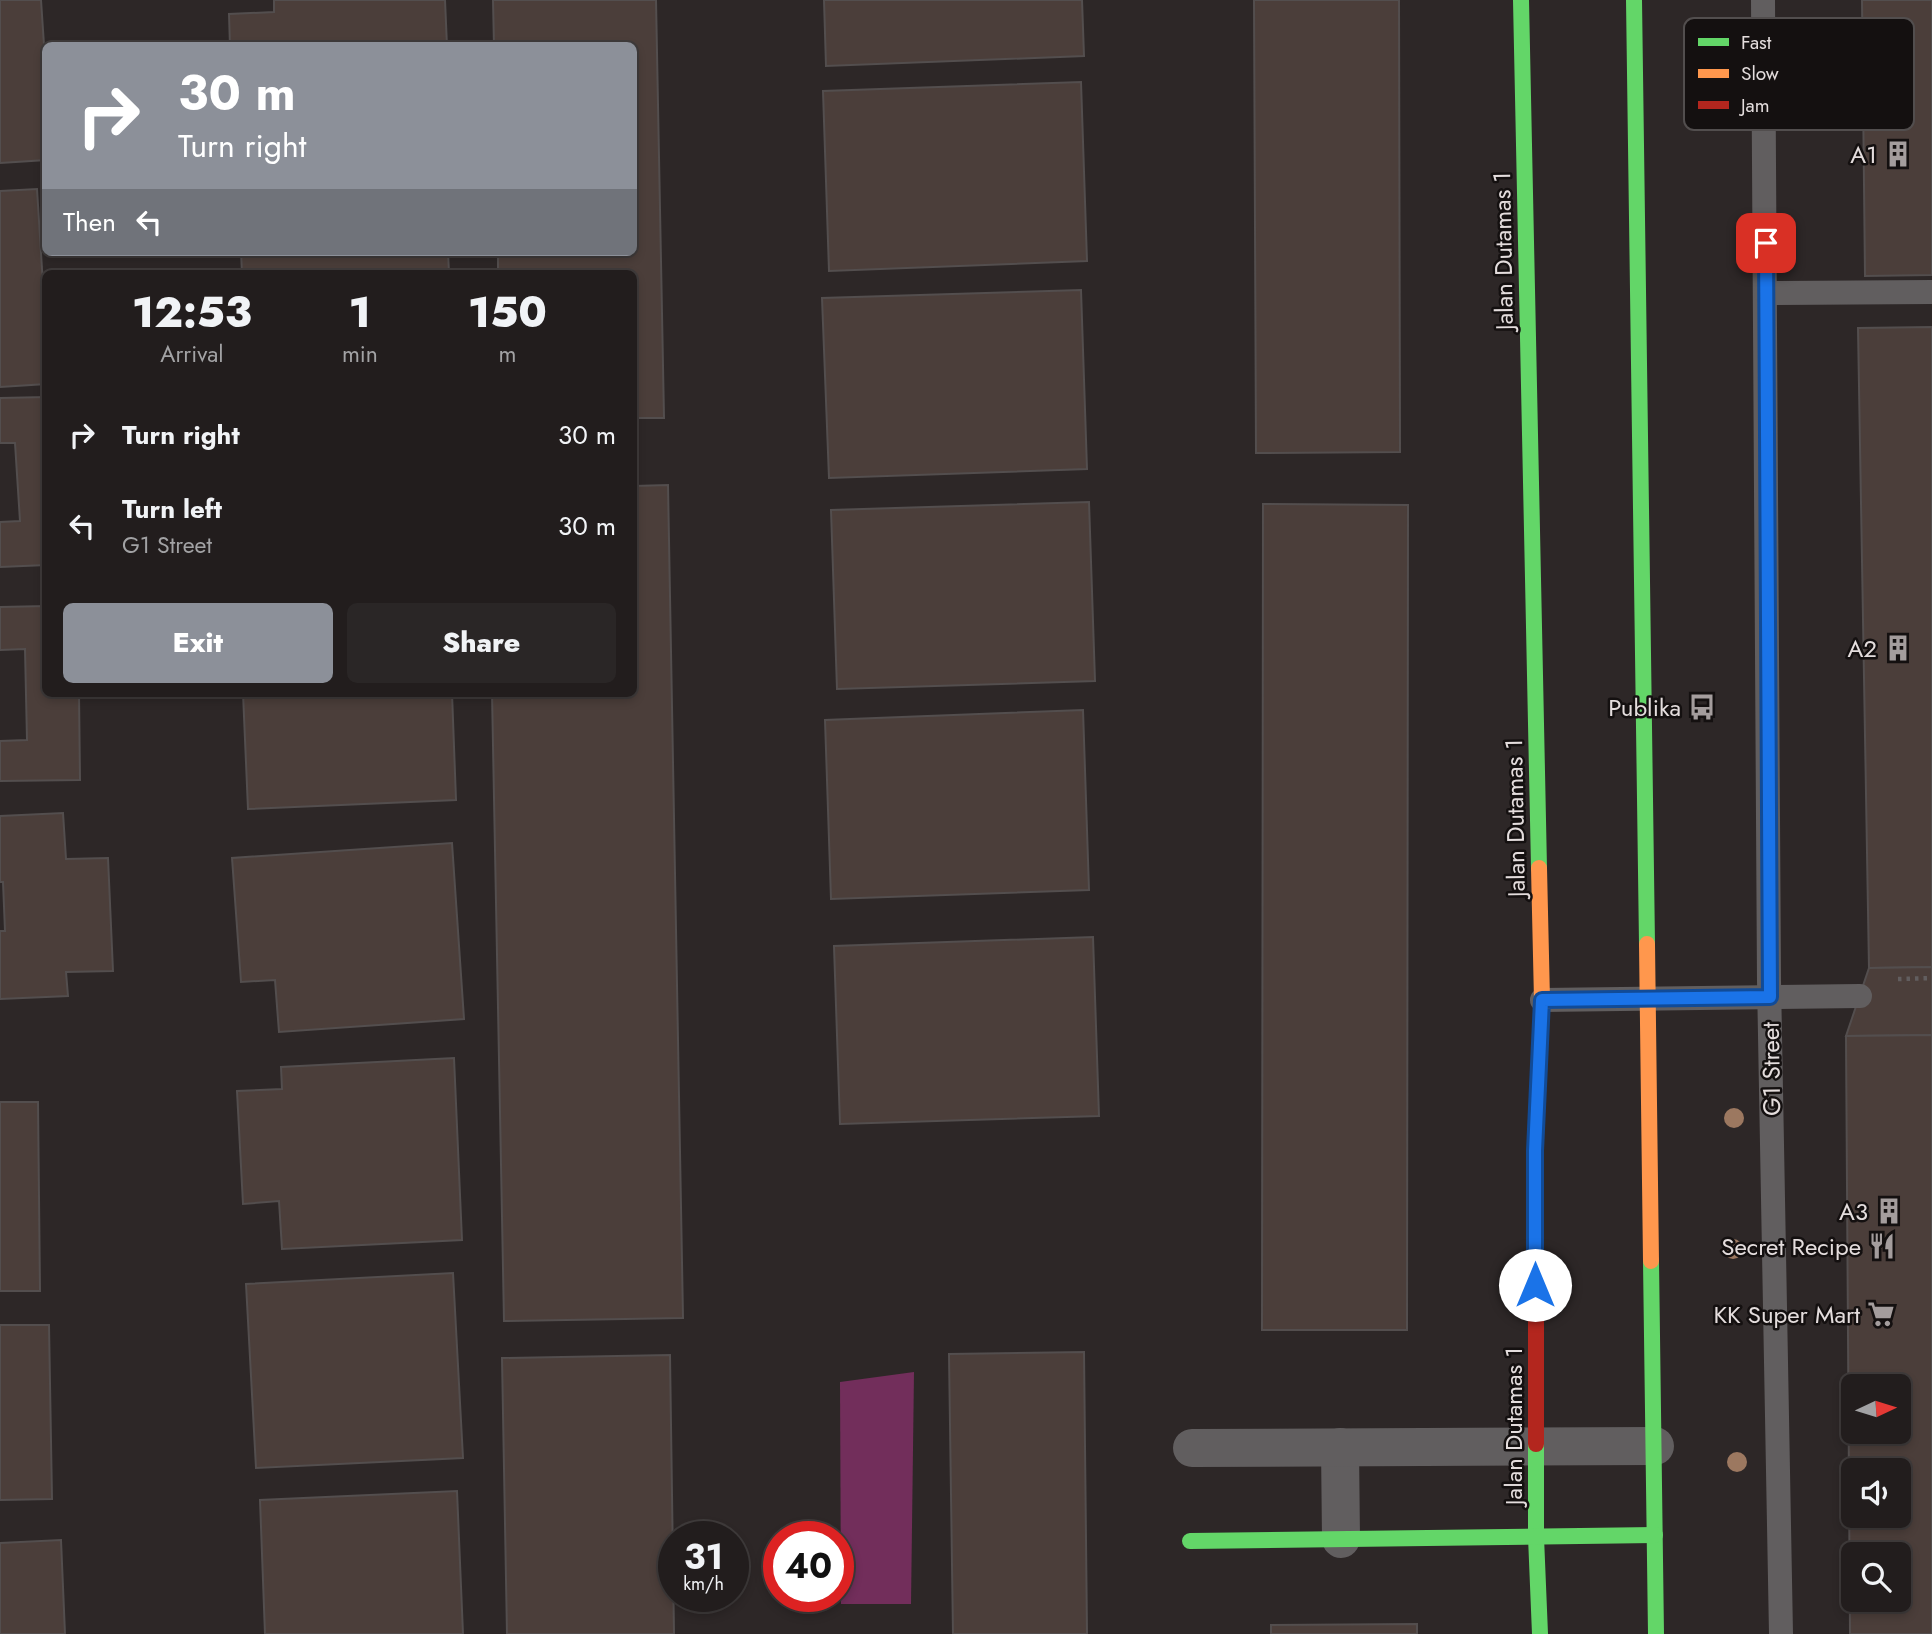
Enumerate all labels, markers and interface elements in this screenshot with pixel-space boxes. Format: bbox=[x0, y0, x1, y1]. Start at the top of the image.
legend bbox=[1684, 18, 1914, 130]
text: Fast bbox=[1741, 29, 1772, 56]
text: 30 m bbox=[178, 58, 296, 128]
text: Slow bbox=[1741, 60, 1779, 87]
icon: right bbox=[63, 70, 154, 161]
text: Jam bbox=[1738, 92, 1770, 119]
text: Turn right bbox=[178, 123, 307, 169]
place label: A1 bbox=[1850, 137, 1877, 172]
building icon: A1 bbox=[1883, 139, 1913, 169]
street label: Jalan Dutamas 1 bbox=[1484, 172, 1522, 333]
text: Then bbox=[63, 203, 116, 241]
icon: left bbox=[130, 203, 168, 241]
pin bbox=[1736, 213, 1796, 273]
icon: arrive bbox=[1747, 224, 1785, 262]
text: 12:53 bbox=[132, 282, 252, 343]
text: 1 bbox=[349, 282, 371, 343]
text: 150 bbox=[468, 282, 547, 343]
text: Arrival bbox=[160, 337, 224, 371]
text: min bbox=[342, 337, 378, 371]
text: m bbox=[498, 337, 516, 371]
icon: right bbox=[63, 416, 101, 454]
text: Turn right bbox=[122, 416, 240, 454]
text: 30 m bbox=[558, 416, 616, 454]
text: Turn left bbox=[122, 490, 222, 528]
icon: left bbox=[63, 507, 101, 545]
text: 30 m bbox=[558, 507, 616, 545]
text: G1 Street bbox=[122, 528, 212, 562]
button: Exit bbox=[63, 603, 333, 683]
button: Share bbox=[347, 603, 616, 683]
place label: A2 bbox=[1848, 631, 1877, 666]
building icon: A2 bbox=[1883, 633, 1913, 663]
place label: Publika bbox=[1608, 690, 1681, 725]
bus stop icon: Publika bbox=[1687, 692, 1717, 722]
street label: Jalan Dutamas 1 bbox=[1496, 739, 1534, 900]
street label: G1 Street bbox=[1753, 1022, 1789, 1116]
place label: A3 bbox=[1839, 1194, 1868, 1229]
building icon: A3 bbox=[1874, 1196, 1904, 1226]
place label: Secret Recipe bbox=[1721, 1229, 1861, 1264]
restaurant icon: Secret Recipe bbox=[1867, 1231, 1897, 1261]
position arrow bbox=[1498, 1248, 1572, 1322]
place label: KK Super Mart bbox=[1713, 1297, 1860, 1332]
supermarket icon: KK Super Mart bbox=[1866, 1299, 1896, 1329]
street label: Jalan Dutamas 1 bbox=[1496, 1347, 1531, 1508]
north arrow bbox=[1841, 1374, 1911, 1444]
map controls bbox=[1841, 1374, 1911, 1612]
button: sound bbox=[1841, 1458, 1911, 1528]
speed limit sign: 40 bbox=[763, 1521, 854, 1612]
text: 31 bbox=[684, 1532, 723, 1582]
button: search bbox=[1841, 1542, 1911, 1612]
text: km/h bbox=[683, 1571, 724, 1597]

